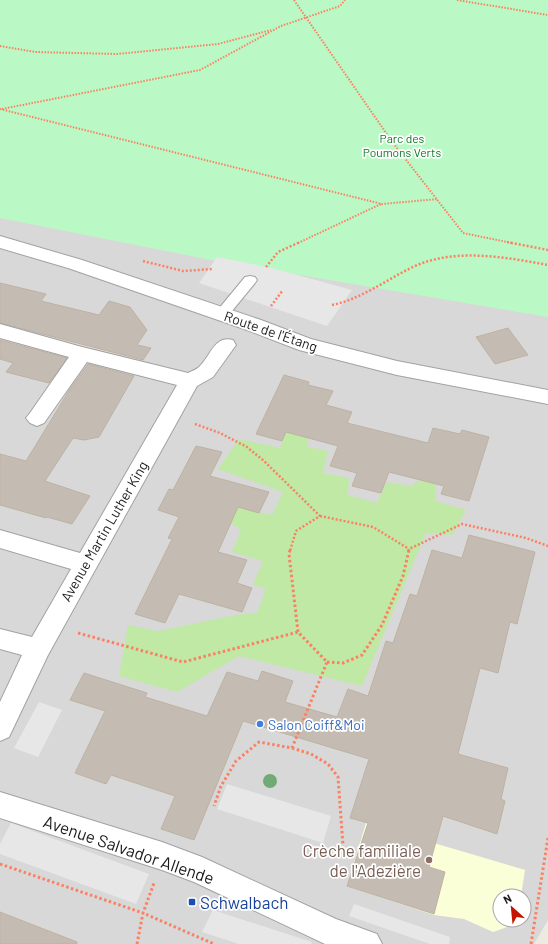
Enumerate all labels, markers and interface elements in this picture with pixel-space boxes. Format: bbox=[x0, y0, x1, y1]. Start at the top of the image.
park label: Parc des Poumons Verts bbox=[363, 131, 441, 159]
street label: Route de l'Étang bbox=[222, 307, 320, 355]
street label: Avenue Martin Luther King bbox=[57, 458, 151, 604]
place label: Salon Coiff&Moi bbox=[268, 716, 365, 733]
marker: Salon Coiff&Moi bbox=[255, 719, 265, 729]
street label: Avenue Salvador Allende bbox=[41, 810, 217, 888]
place label: Crèche familiale de l'Adezière bbox=[302, 840, 421, 880]
marker: Crèche familiale de l'Adezière bbox=[424, 855, 434, 865]
north arrow bbox=[492, 888, 532, 928]
text: N bbox=[501, 891, 513, 906]
place label: Schwalbach bbox=[200, 892, 288, 912]
marker: Schwalbach bbox=[187, 897, 197, 907]

